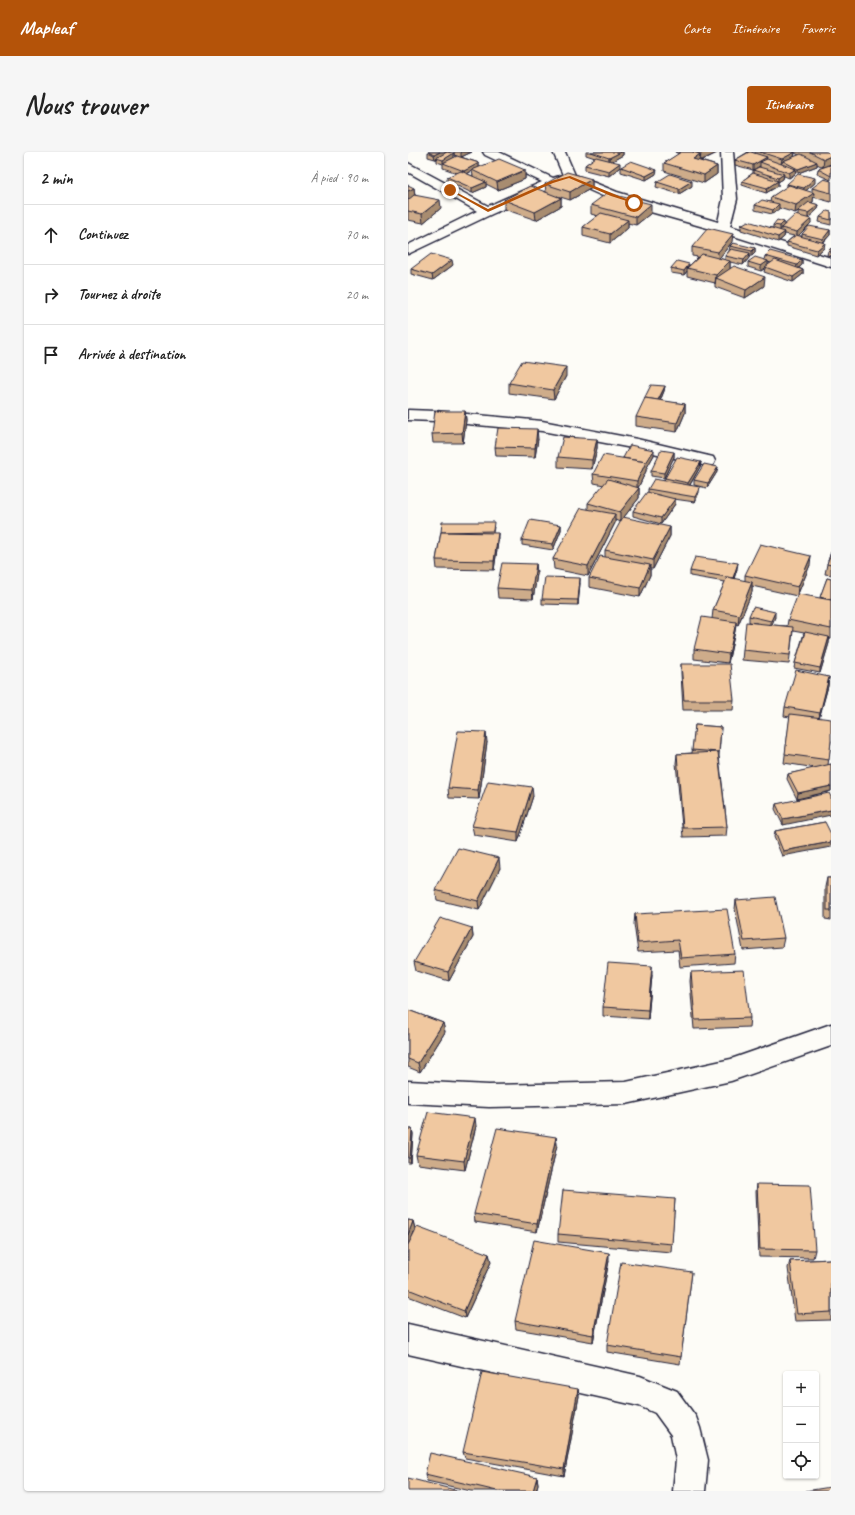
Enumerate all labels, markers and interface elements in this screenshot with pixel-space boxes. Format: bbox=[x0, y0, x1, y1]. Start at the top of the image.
text: Mapleaf bbox=[20, 16, 73, 40]
text: Carte bbox=[683, 20, 710, 37]
text: Itinéraire bbox=[732, 20, 779, 37]
text: Favoris bbox=[801, 20, 835, 37]
button: Itinéraire bbox=[747, 86, 831, 123]
text: Nous trouver bbox=[24, 87, 147, 122]
text: 2 min bbox=[40, 168, 73, 189]
text: À pied · 90 m bbox=[311, 170, 368, 186]
route end bbox=[441, 181, 459, 199]
route start bbox=[625, 194, 643, 212]
icon: ahead bbox=[40, 224, 62, 246]
text: Continuez bbox=[78, 225, 128, 244]
text: 70 m bbox=[346, 227, 368, 243]
icon: right bbox=[40, 284, 62, 306]
text: Tournez à droite bbox=[78, 285, 160, 304]
text: 20 m bbox=[346, 287, 368, 303]
icon: arrive bbox=[40, 344, 62, 366]
text: Arrivée à destination bbox=[78, 345, 186, 364]
map controls bbox=[783, 1371, 819, 1479]
button: + bbox=[783, 1371, 819, 1407]
button: − bbox=[783, 1407, 819, 1443]
button: locate bbox=[783, 1443, 819, 1479]

